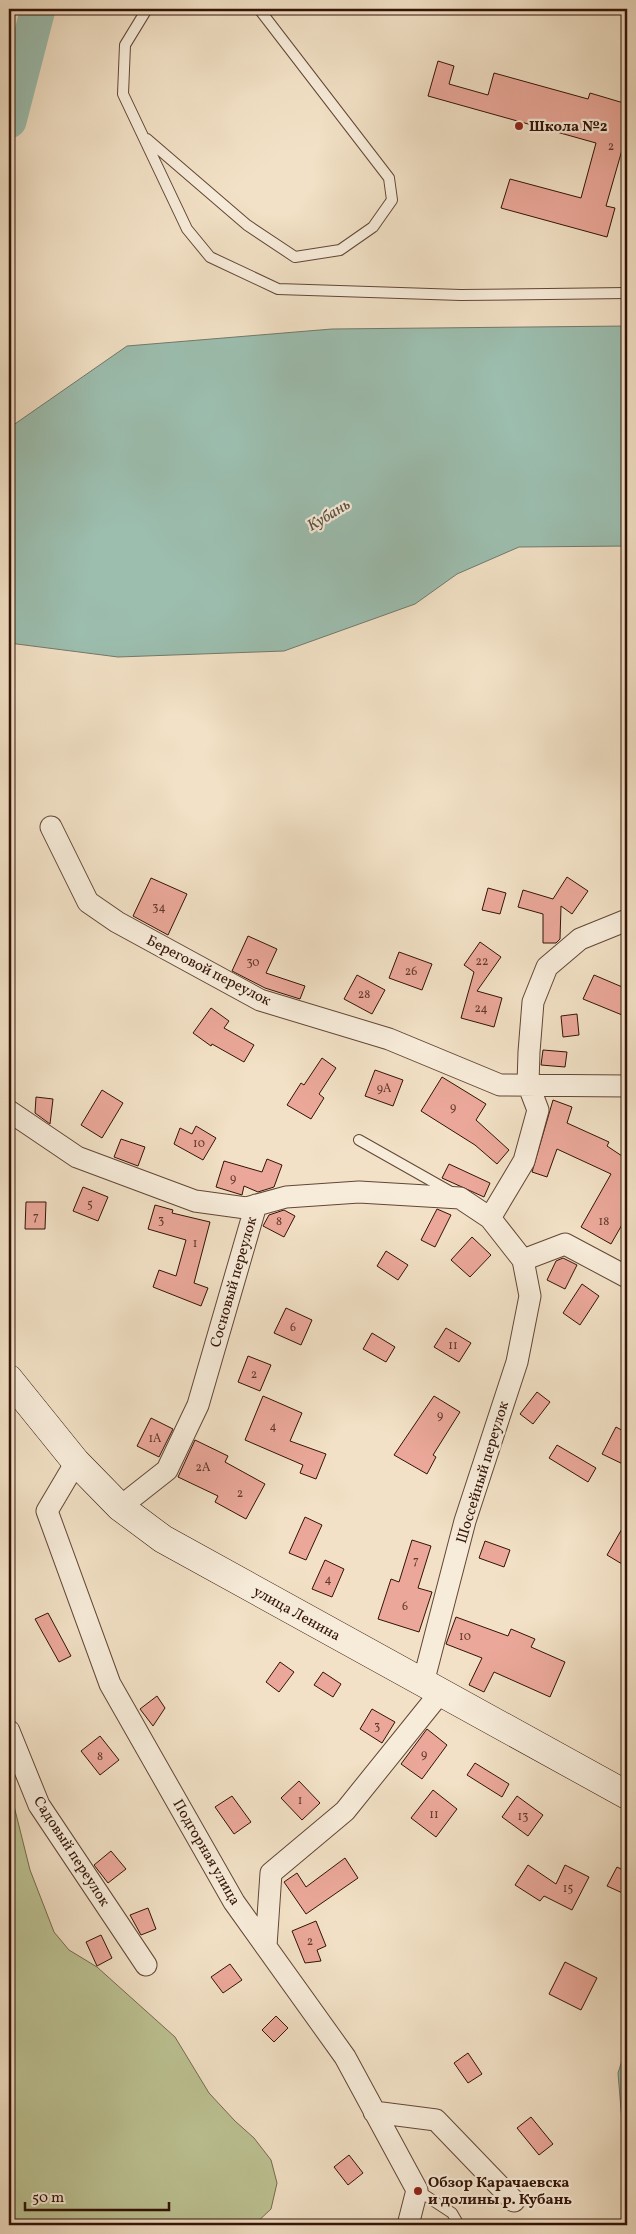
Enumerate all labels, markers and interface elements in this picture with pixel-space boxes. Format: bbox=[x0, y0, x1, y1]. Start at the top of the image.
place label: Школа №2 bbox=[529, 117, 608, 138]
marker: Школа №2 bbox=[513, 120, 525, 132]
house number: 2 bbox=[608, 139, 614, 155]
water label: Кубань bbox=[303, 494, 355, 537]
house number: 34 bbox=[152, 900, 166, 916]
street label: Береговой переулок bbox=[142, 931, 274, 1012]
house number: 22 bbox=[476, 954, 488, 970]
house number: 30 bbox=[246, 955, 260, 971]
house number: 26 bbox=[405, 964, 417, 980]
house number: 28 bbox=[358, 987, 370, 1003]
house number: 24 bbox=[474, 1001, 488, 1017]
house number: 9А bbox=[377, 1081, 392, 1097]
house number: 9 bbox=[450, 1100, 456, 1116]
house number: 10 bbox=[193, 1136, 205, 1152]
house number: 9 bbox=[230, 1171, 236, 1187]
house number: 5 bbox=[87, 1197, 93, 1213]
house number: 7 bbox=[33, 1209, 39, 1225]
house number: 3 bbox=[158, 1213, 164, 1229]
house number: 8 bbox=[276, 1214, 282, 1230]
house number: 18 bbox=[599, 1214, 609, 1230]
street label: Сосновый переулок bbox=[206, 1215, 263, 1350]
house number: 1 bbox=[193, 1236, 197, 1252]
house number: 6 bbox=[290, 1320, 296, 1336]
house number: 11 bbox=[448, 1338, 458, 1354]
house number: 2 bbox=[251, 1367, 257, 1383]
street label: Шоссейный переулок bbox=[452, 1399, 515, 1546]
house number: 9 bbox=[437, 1408, 443, 1424]
house number: 4 bbox=[269, 1419, 277, 1435]
house number: 1А bbox=[148, 1431, 162, 1447]
house number: 2А bbox=[196, 1460, 211, 1476]
house number: 2 bbox=[237, 1486, 243, 1502]
house number: 7 bbox=[413, 1553, 419, 1569]
house number: 4 bbox=[324, 1572, 332, 1588]
street label: улица Ленина bbox=[249, 1582, 344, 1647]
house number: 6 bbox=[402, 1599, 408, 1615]
house number: 10 bbox=[459, 1629, 471, 1645]
house number: 3 bbox=[374, 1719, 380, 1735]
house number: 9 bbox=[421, 1747, 427, 1763]
house number: 8 bbox=[97, 1749, 103, 1765]
street label: Садовый переулок bbox=[27, 1793, 114, 1911]
house number: 1 bbox=[298, 1793, 302, 1809]
street label: Подгорная улица bbox=[167, 1796, 245, 1910]
house number: 11 bbox=[429, 1807, 439, 1823]
house number: 13 bbox=[518, 1809, 528, 1825]
house number: 15 bbox=[563, 1881, 573, 1897]
house number: 2 bbox=[307, 1934, 313, 1950]
place label: Обзор Карачаевска и долины р. Кубань bbox=[428, 2173, 573, 2211]
scale bar bbox=[25, 2179, 169, 2211]
marker: Обзор Карачаевска и долины р. Кубань bbox=[412, 2185, 424, 2197]
text: 50 m bbox=[32, 2188, 64, 2209]

